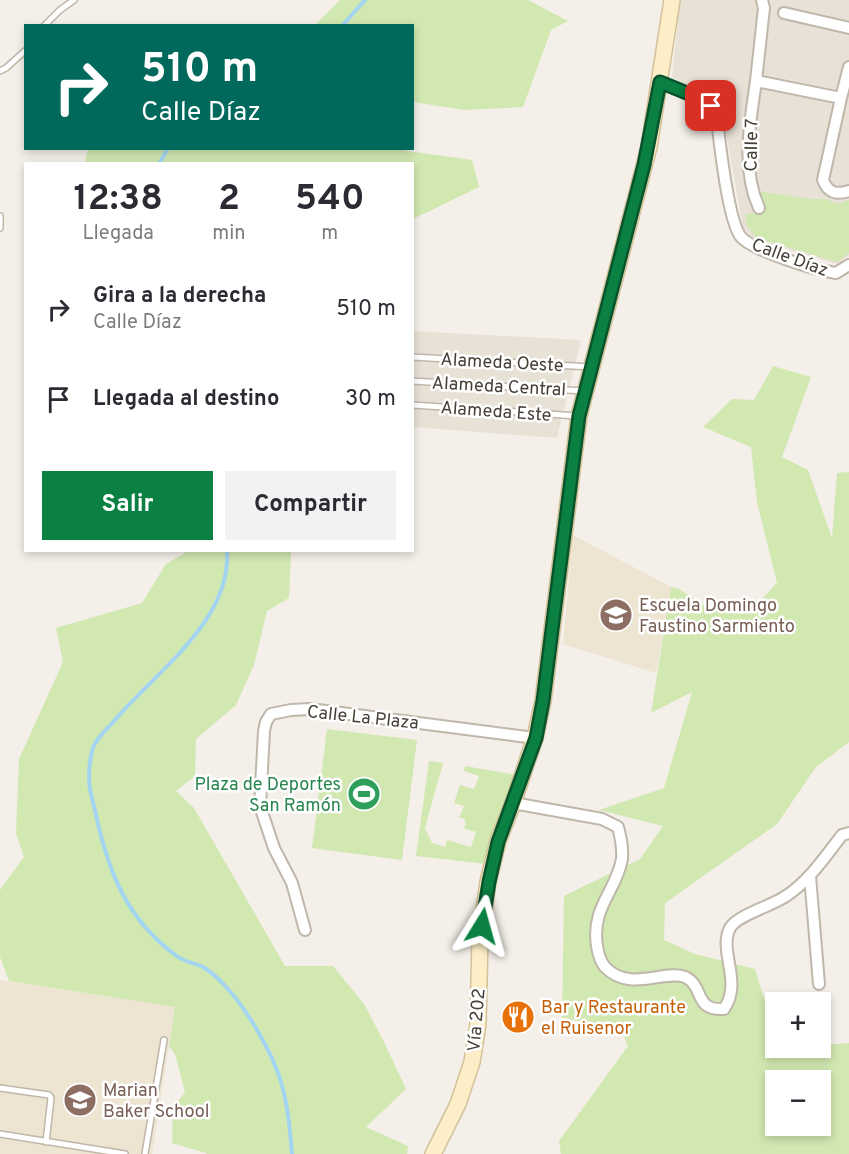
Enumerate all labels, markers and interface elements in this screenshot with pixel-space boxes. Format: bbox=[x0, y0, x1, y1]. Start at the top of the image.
text: 510 m bbox=[141, 44, 258, 97]
icon: right bbox=[42, 48, 120, 126]
pin bbox=[685, 80, 736, 131]
icon: arrive bbox=[694, 89, 727, 122]
text: Calle Díaz bbox=[141, 96, 261, 130]
street label: Calle 7 bbox=[741, 118, 764, 172]
text: 12:38 bbox=[73, 177, 163, 223]
text: 2 bbox=[218, 177, 240, 223]
text: 540 bbox=[295, 177, 365, 223]
text: Llegada bbox=[82, 221, 154, 247]
text: min bbox=[212, 221, 246, 247]
text: m bbox=[321, 221, 338, 247]
street label: Calle Díaz bbox=[748, 234, 831, 283]
text: Gira a la derecha bbox=[93, 283, 266, 310]
icon: right bbox=[42, 293, 75, 326]
text: 510 m bbox=[336, 296, 396, 323]
text: Calle Díaz bbox=[93, 310, 182, 336]
street label: Alameda Oeste bbox=[440, 349, 564, 378]
street label: Alameda Central bbox=[431, 372, 567, 402]
icon: arrive bbox=[42, 383, 75, 416]
text: Llegada al destino bbox=[93, 386, 279, 413]
text: 30 m bbox=[345, 386, 396, 413]
street label: Alameda Este bbox=[440, 397, 552, 428]
button: Salir bbox=[42, 471, 213, 540]
button: Compartir bbox=[225, 471, 396, 540]
place label: Escuela Domingo Faustino Sarmiento bbox=[639, 595, 795, 639]
school or university icon: Escuela Domingo Faustino Sarmiento bbox=[598, 597, 634, 633]
street label: Calle La Plaza bbox=[306, 701, 420, 736]
place label: Plaza de Deportes San Ramón bbox=[194, 774, 341, 818]
sports icon: Plaza de Deportes San Ramón bbox=[346, 776, 382, 812]
position arrow bbox=[450, 894, 514, 958]
street label: Vía 202 bbox=[463, 987, 492, 1053]
map controls bbox=[765, 992, 831, 1136]
button: + bbox=[765, 992, 831, 1058]
place label: Bar y Restaurante el Ruisenor bbox=[541, 997, 686, 1041]
restaurant icon: Bar y Restaurante el Ruisenor bbox=[500, 999, 536, 1035]
button: − bbox=[765, 1070, 831, 1136]
place label: Marian Baker School bbox=[103, 1080, 210, 1124]
school or university icon: Marian Baker School bbox=[62, 1082, 98, 1118]

